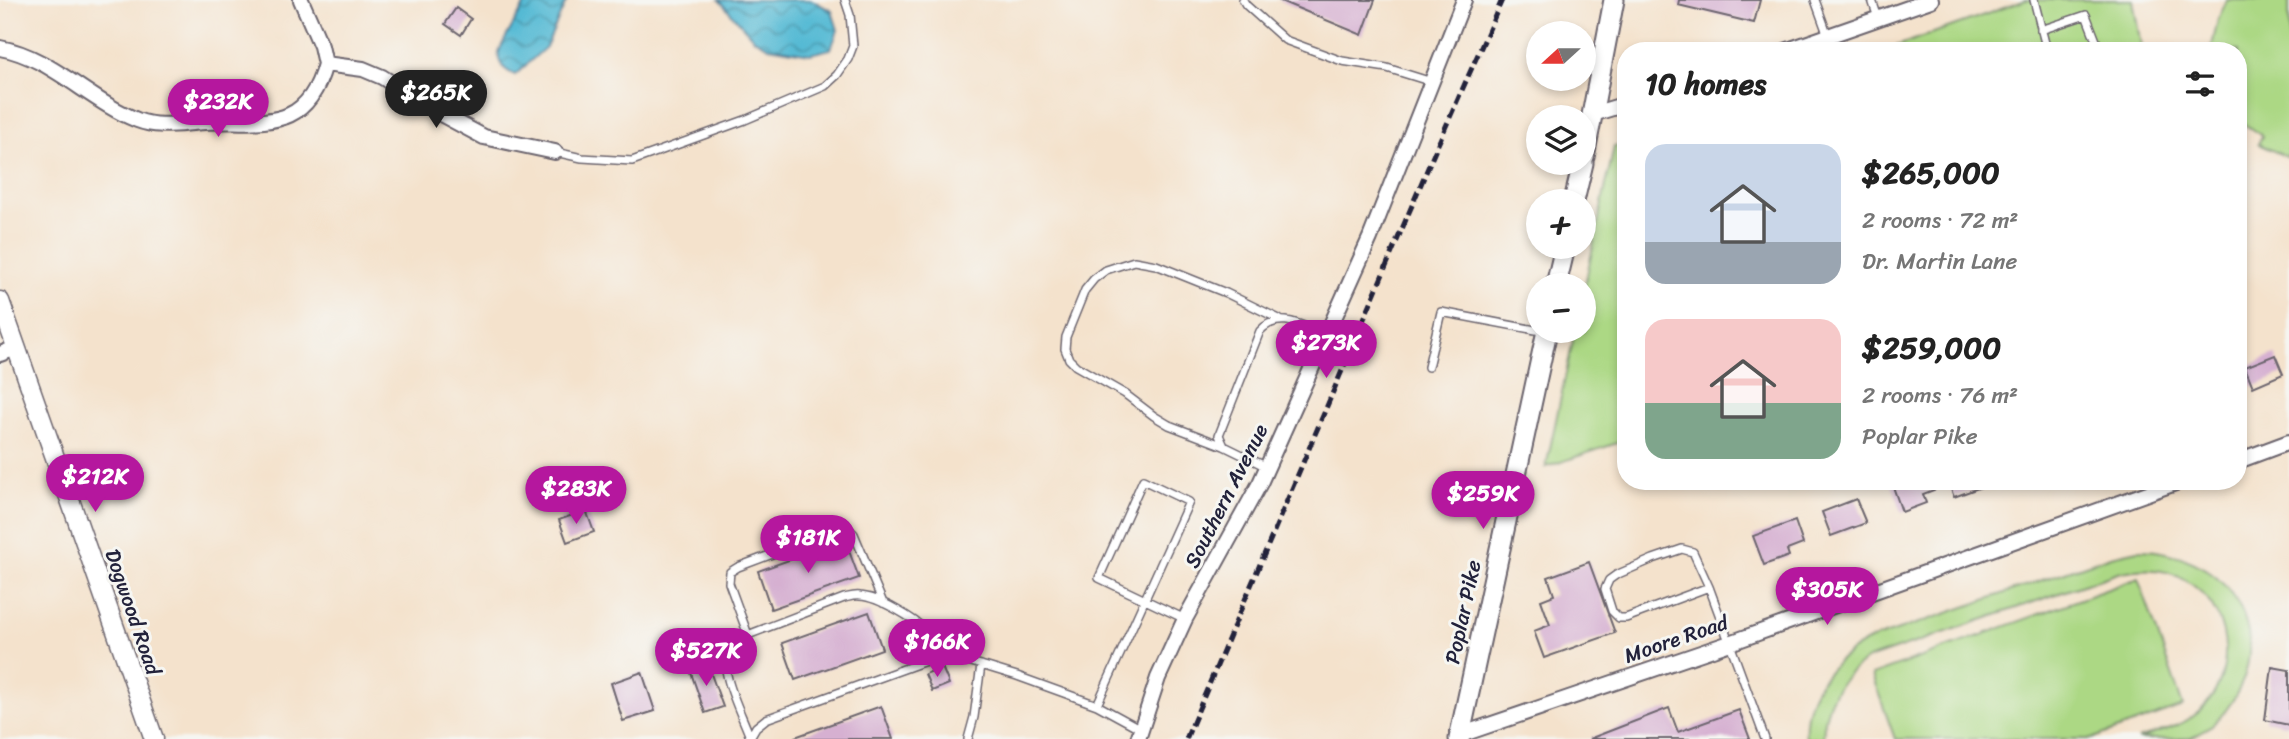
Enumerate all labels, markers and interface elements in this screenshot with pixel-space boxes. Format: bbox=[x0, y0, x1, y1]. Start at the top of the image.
north arrow bbox=[1526, 21, 1596, 91]
map controls bbox=[1526, 21, 1596, 343]
text: 10 homes bbox=[1645, 57, 1766, 111]
icon: filters bbox=[2181, 65, 2219, 103]
pin: $265K bbox=[387, 71, 485, 130]
text: $265K bbox=[401, 72, 471, 113]
pin: $232K bbox=[169, 80, 267, 139]
text: $232K bbox=[184, 81, 252, 122]
button: layers bbox=[1526, 105, 1596, 175]
text: $265,000 bbox=[1862, 146, 2000, 200]
icon: home bbox=[1701, 172, 1785, 256]
button: + bbox=[1526, 189, 1596, 259]
text: 2 rooms · 72 m² bbox=[1862, 200, 2018, 241]
text: Dr. Martin Lane bbox=[1862, 241, 2017, 282]
button: − bbox=[1526, 273, 1596, 343]
pin: $273K bbox=[1277, 320, 1375, 380]
text: $259,000 bbox=[1862, 321, 2001, 375]
text: $273K bbox=[1292, 322, 1360, 363]
icon: home bbox=[1701, 347, 1785, 431]
text: 2 rooms · 76 m² bbox=[1862, 375, 2018, 416]
text: Poplar Pike bbox=[1862, 416, 1978, 457]
street label: Southern Avenue bbox=[1173, 417, 1279, 575]
pin: $212K bbox=[46, 454, 144, 514]
text: $212K bbox=[62, 456, 128, 497]
pin: $283K bbox=[527, 466, 625, 526]
text: $283K bbox=[541, 468, 611, 509]
pin: $259K bbox=[1434, 472, 1532, 531]
text: $259K bbox=[1448, 473, 1518, 514]
pin: $181K bbox=[759, 516, 857, 575]
text: $181K bbox=[776, 517, 840, 558]
street label: Dogwood Road bbox=[94, 544, 173, 682]
street label: Poplar Pike bbox=[1433, 556, 1493, 668]
pin: $305K bbox=[1778, 568, 1876, 627]
text: $305K bbox=[1792, 569, 1862, 610]
street label: Moore Road bbox=[1619, 603, 1735, 674]
pin: $166K bbox=[888, 620, 986, 679]
text: $166K bbox=[904, 621, 970, 662]
pin: $527K bbox=[657, 628, 755, 688]
text: $527K bbox=[671, 630, 741, 671]

